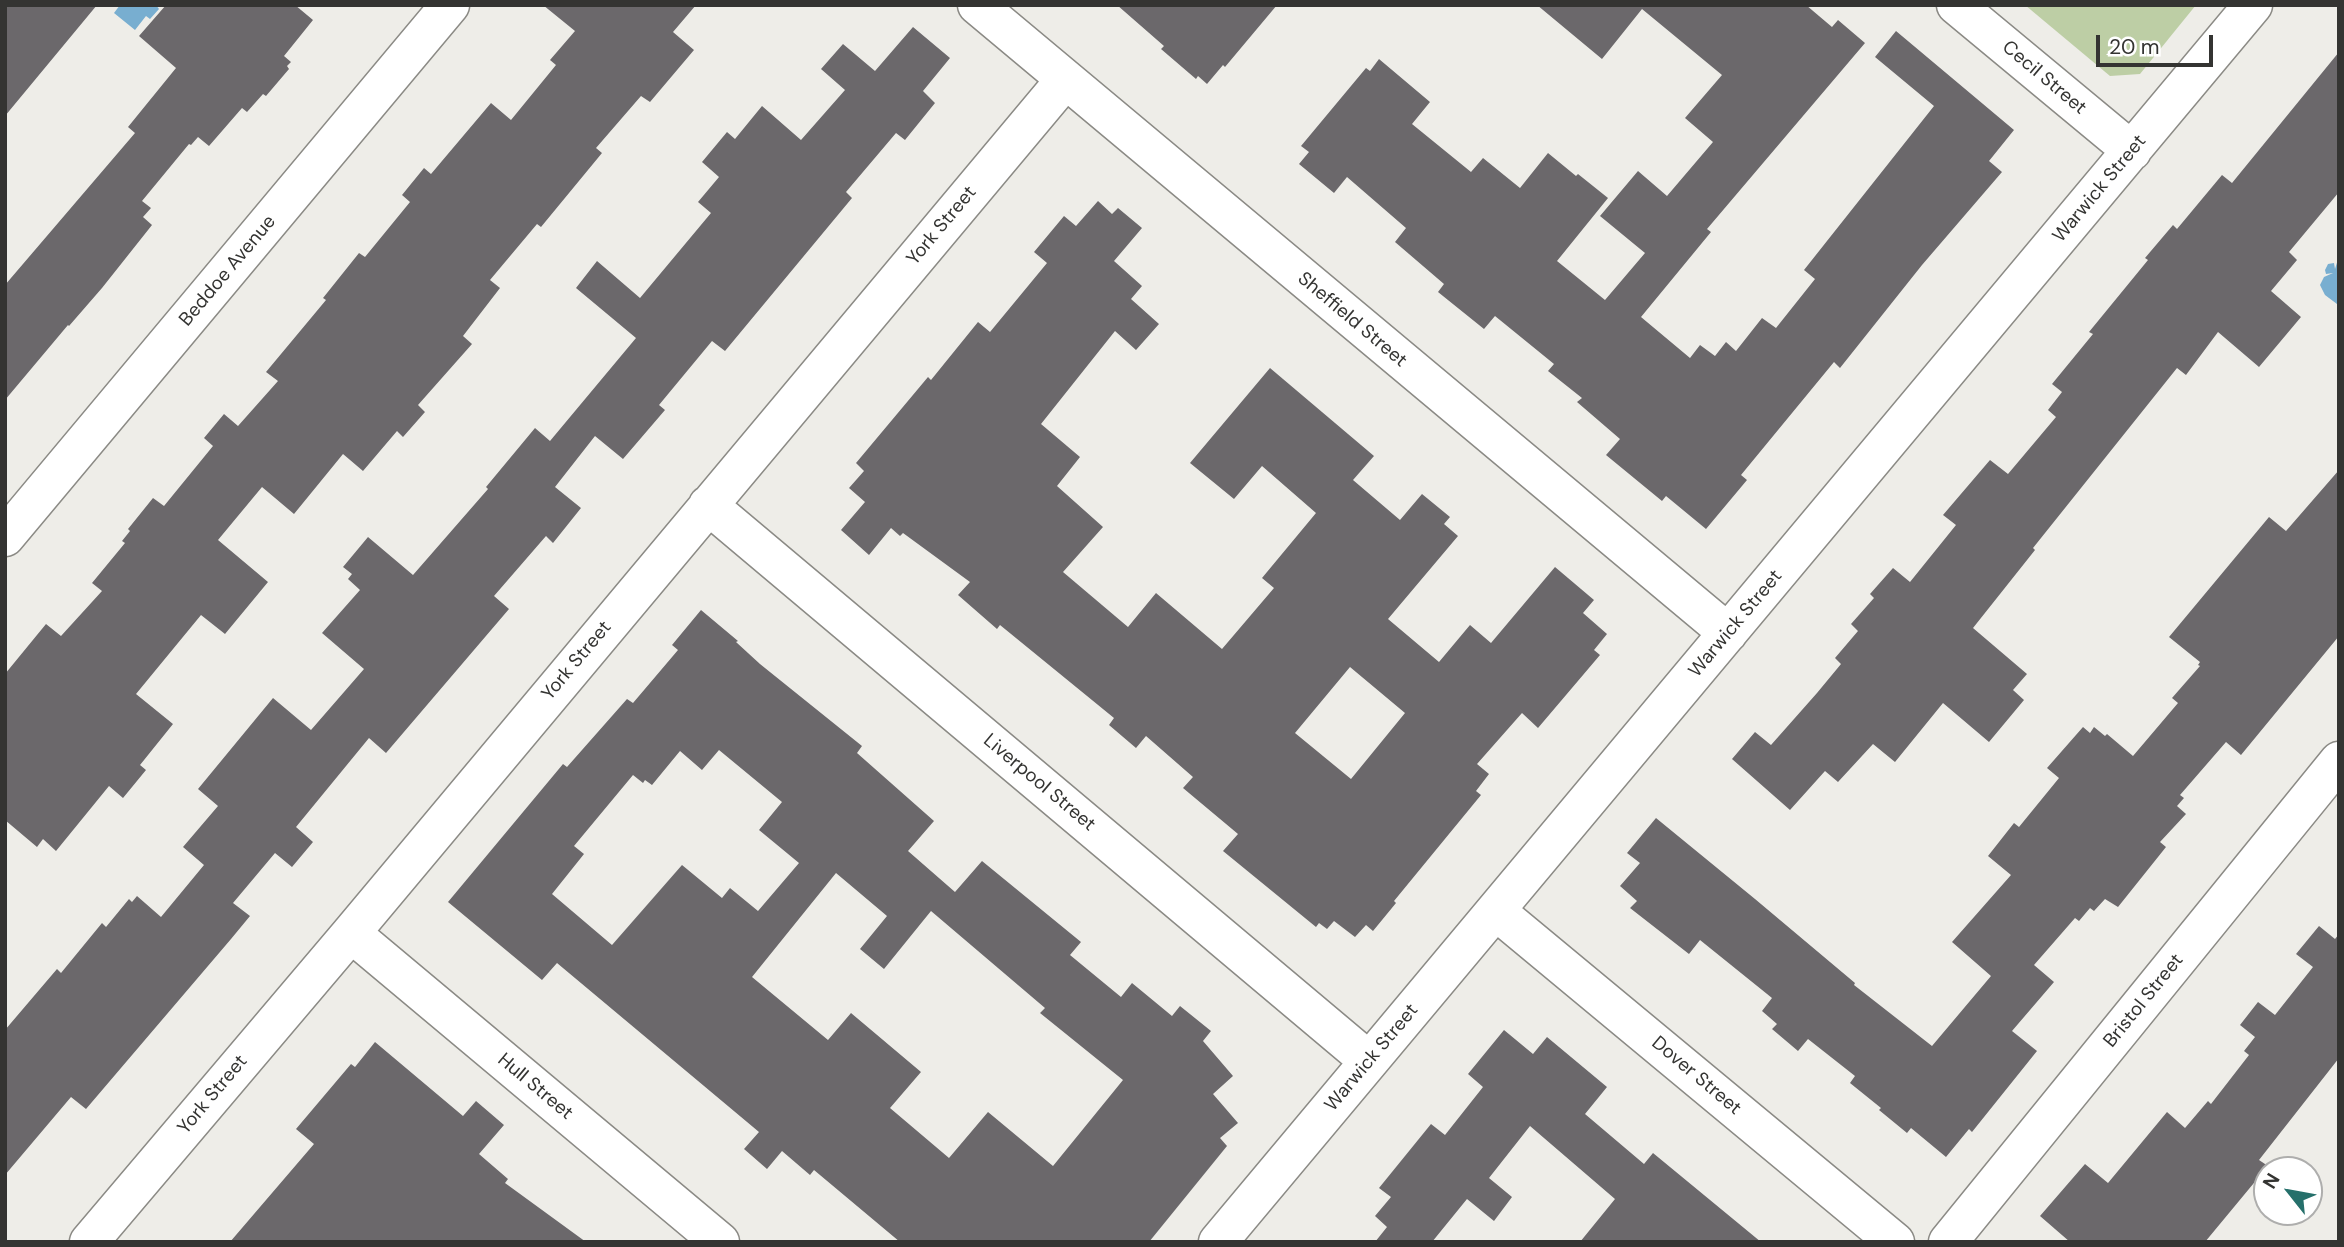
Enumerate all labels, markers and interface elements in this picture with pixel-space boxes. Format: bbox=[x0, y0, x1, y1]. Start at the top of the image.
scale bar bbox=[2099, 21, 2216, 65]
text: 20 m bbox=[2109, 33, 2160, 61]
street label: Cecil Street bbox=[1997, 36, 2091, 120]
street label: Warwick Street bbox=[2048, 131, 2152, 247]
street label: York Street bbox=[902, 182, 982, 270]
street label: Beddoe Avenue bbox=[175, 211, 281, 331]
street label: Sheffield Street bbox=[1293, 268, 1411, 372]
street label: Warwick Street bbox=[1684, 566, 1788, 682]
street label: York Street bbox=[537, 617, 617, 705]
street label: Liverpool Street bbox=[978, 729, 1100, 837]
street label: Bristol Street bbox=[2099, 950, 2189, 1052]
street label: Warwick Street bbox=[1320, 1000, 1424, 1116]
street label: Dover Street bbox=[1646, 1032, 1746, 1120]
street label: Hull Street bbox=[493, 1049, 577, 1125]
street label: York Street bbox=[173, 1051, 253, 1139]
north arrow bbox=[2253, 1156, 2323, 1226]
text: N bbox=[2257, 1169, 2286, 1193]

